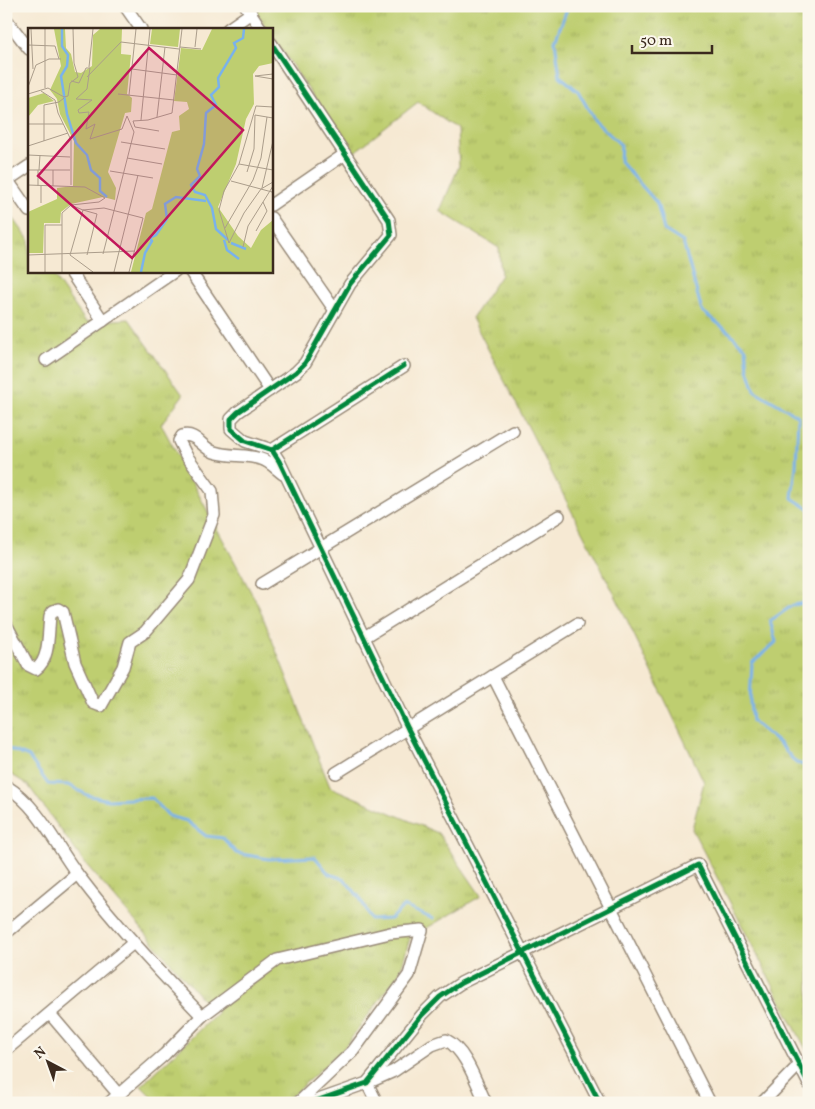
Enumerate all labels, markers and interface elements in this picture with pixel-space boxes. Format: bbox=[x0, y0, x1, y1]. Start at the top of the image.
scale bar bbox=[632, 22, 712, 54]
inset map bbox=[28, 28, 272, 272]
text: 50 m bbox=[640, 31, 672, 52]
north arrow bbox=[22, 1036, 72, 1086]
text: N bbox=[30, 1043, 51, 1064]

